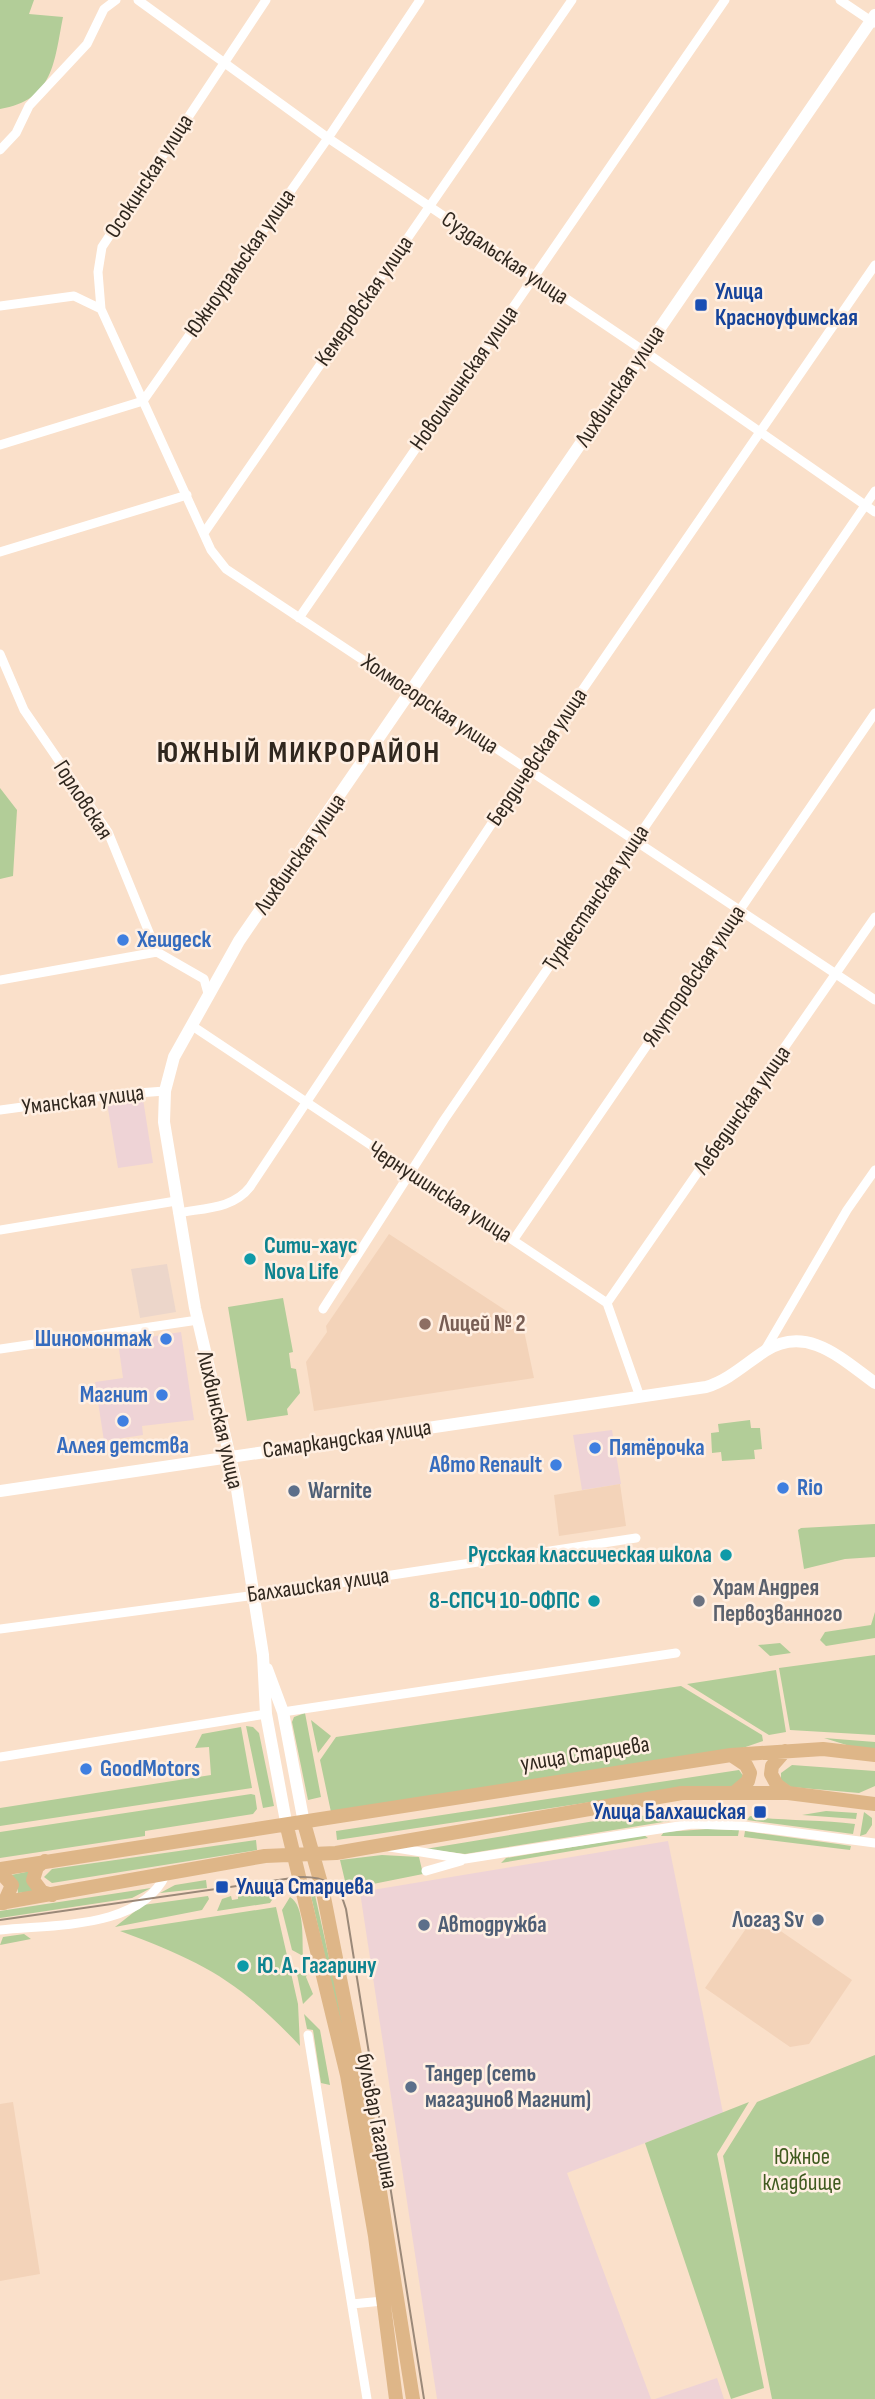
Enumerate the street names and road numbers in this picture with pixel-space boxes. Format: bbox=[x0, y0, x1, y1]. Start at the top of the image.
street label: Осокинская улица bbox=[99, 109, 199, 243]
street label: Южноуральская улица bbox=[178, 183, 302, 343]
street label: Суздальская улица bbox=[436, 205, 574, 311]
street label: Кемеровская улица bbox=[309, 230, 419, 372]
street label: Новоильинская улица bbox=[404, 300, 524, 456]
street label: Лихвинская улица bbox=[568, 320, 671, 453]
street label: Холмогорская улица bbox=[355, 647, 504, 760]
street label: Бердичевская улица bbox=[481, 683, 593, 831]
street label: Горловская bbox=[47, 755, 119, 845]
street label: Лихвинская улица bbox=[248, 788, 352, 921]
street label: Туркестанская улица bbox=[537, 819, 655, 977]
street label: Ялуторовская улица bbox=[636, 900, 752, 1052]
street label: Лебединская улица bbox=[687, 1040, 797, 1181]
street label: Уманская улица bbox=[20, 1079, 146, 1121]
street label: Чернушинская улица bbox=[363, 1135, 517, 1249]
street label: Лихвинская улица bbox=[190, 1347, 249, 1492]
street label: Самаркандская улица bbox=[261, 1413, 433, 1465]
street label: Балхашская улица bbox=[245, 1561, 391, 1609]
street label: улица Старцева bbox=[519, 1730, 651, 1778]
street label: бульвар Гагарина bbox=[350, 2051, 404, 2191]

